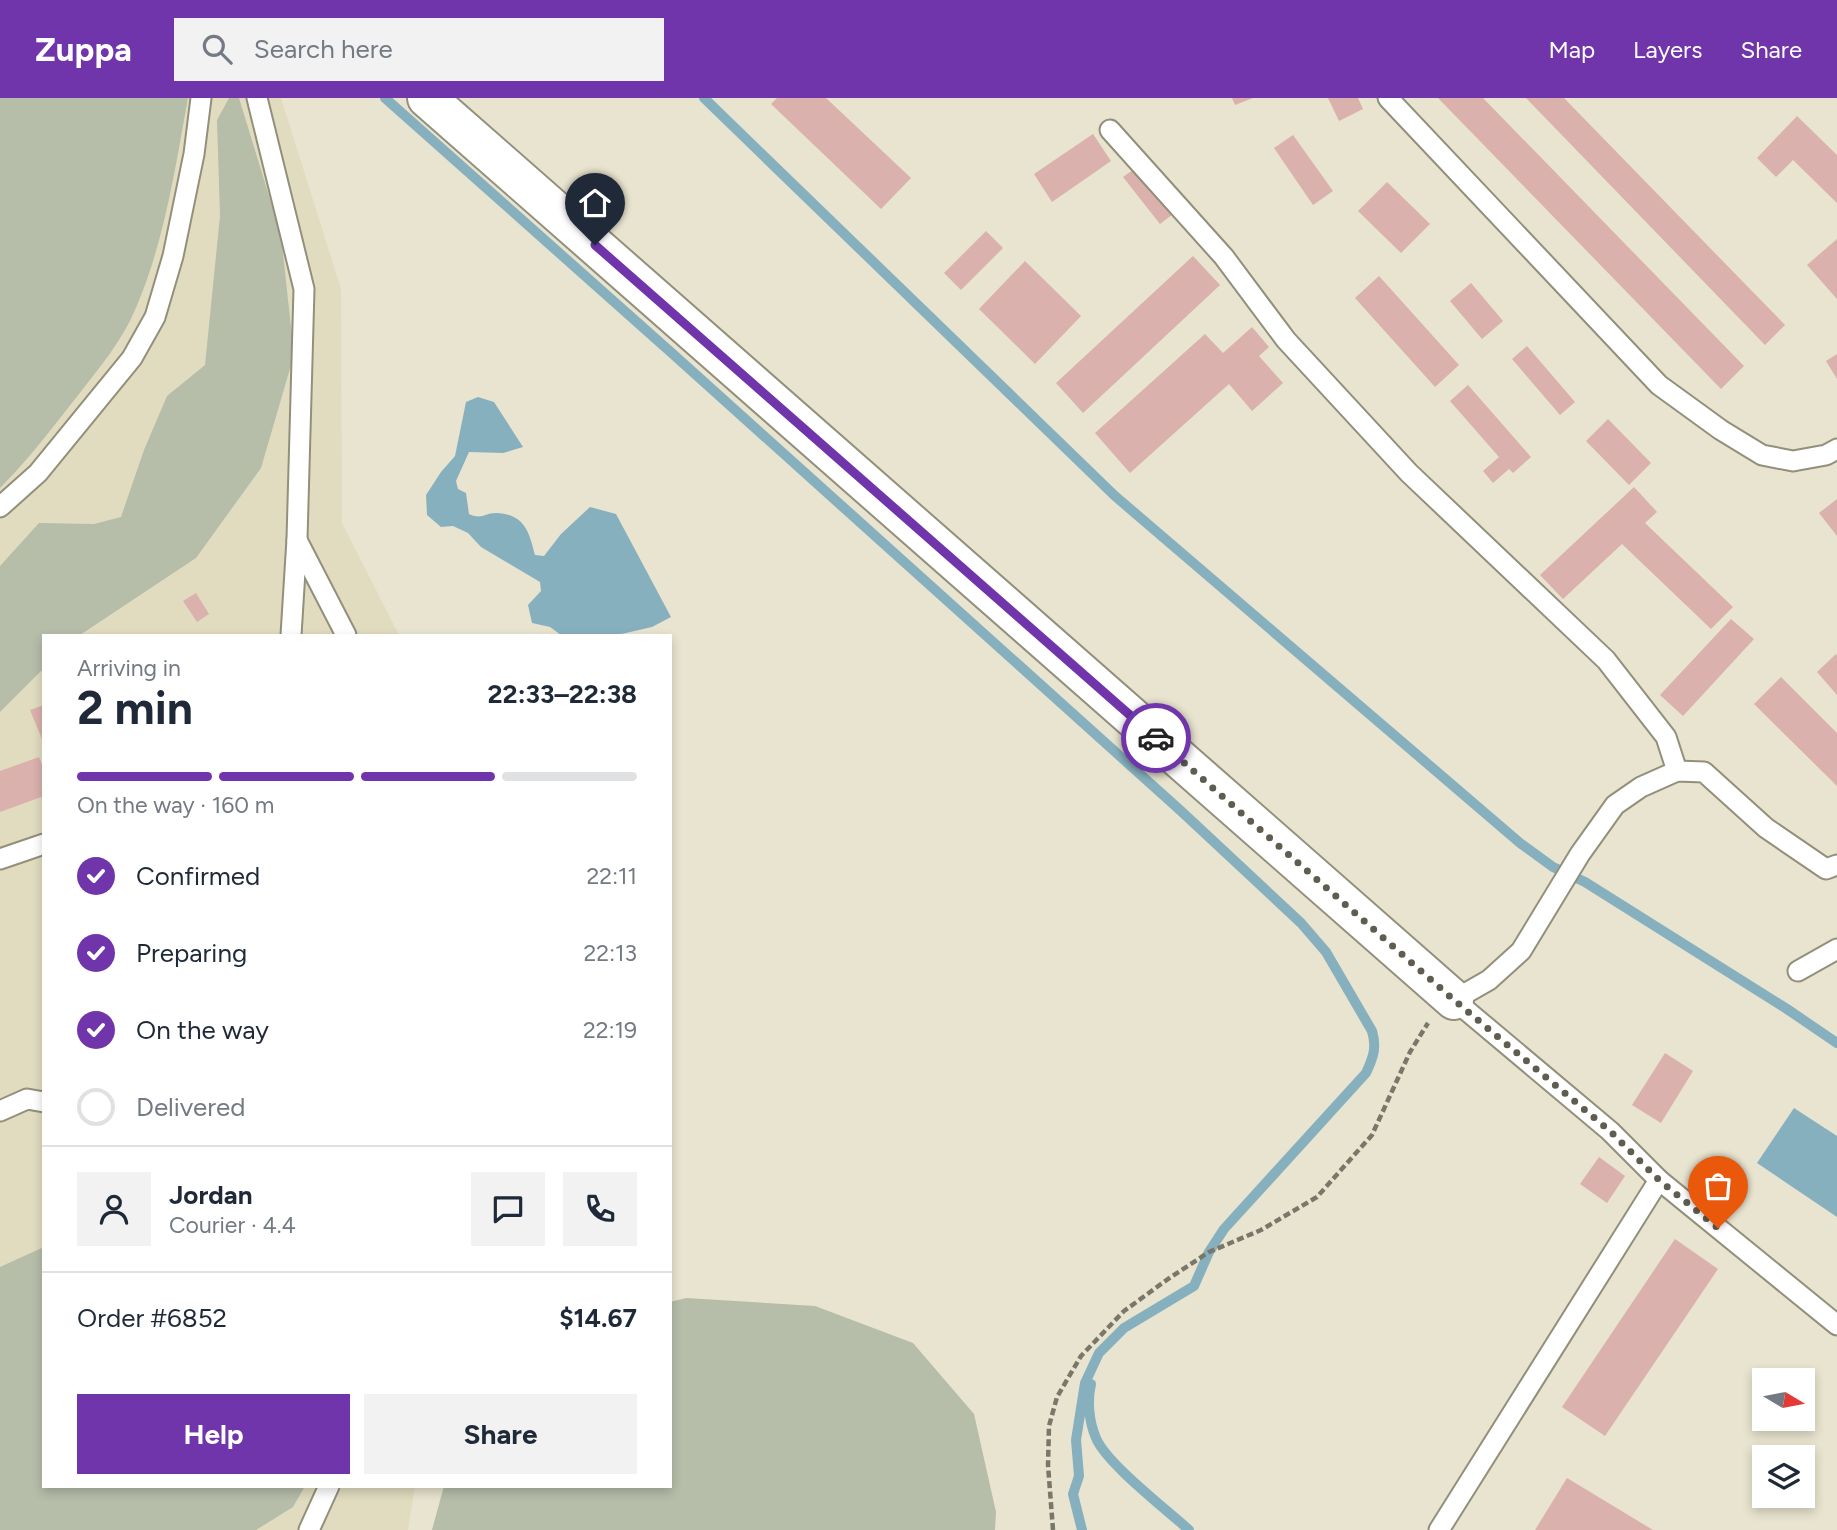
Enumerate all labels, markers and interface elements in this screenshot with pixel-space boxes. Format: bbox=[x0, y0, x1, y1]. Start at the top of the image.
search box bbox=[174, 18, 664, 81]
text: Zuppa bbox=[35, 30, 132, 69]
icon: search bbox=[198, 30, 236, 68]
text: Search here bbox=[254, 33, 393, 65]
text: Map bbox=[1548, 35, 1595, 64]
text: Layers bbox=[1633, 35, 1702, 64]
text: Share bbox=[1740, 35, 1802, 64]
pin bbox=[565, 173, 625, 245]
icon: home bbox=[576, 184, 614, 222]
text: Arriving in bbox=[77, 654, 181, 682]
text: 22:33–22:38 bbox=[488, 678, 637, 710]
text: 2 min bbox=[77, 680, 193, 736]
courier bbox=[1121, 703, 1191, 773]
icon: car bbox=[1137, 719, 1175, 757]
text: On the way · 160 m bbox=[77, 791, 274, 819]
icon: check bbox=[77, 857, 115, 895]
text: Confirmed bbox=[136, 860, 260, 892]
text: 22:11 bbox=[586, 862, 637, 890]
icon: check bbox=[77, 934, 115, 972]
text: Preparing bbox=[136, 937, 247, 969]
text: 22:13 bbox=[583, 939, 637, 967]
icon: check bbox=[77, 1011, 115, 1049]
text: On the way bbox=[136, 1014, 269, 1046]
text: 22:19 bbox=[583, 1016, 637, 1044]
text: Delivered bbox=[136, 1091, 245, 1123]
pin bbox=[1688, 1156, 1748, 1228]
icon: bag bbox=[1699, 1167, 1737, 1205]
button: person bbox=[77, 1172, 151, 1246]
button: chat bbox=[471, 1172, 545, 1246]
button: phone bbox=[563, 1172, 637, 1246]
text: Jordan bbox=[169, 1179, 252, 1211]
text: Courier · 4.4 bbox=[169, 1211, 296, 1239]
text: Order #6852 bbox=[77, 1302, 227, 1334]
text: $14.67 bbox=[559, 1302, 637, 1334]
north arrow bbox=[1752, 1368, 1815, 1432]
map controls bbox=[1752, 1368, 1815, 1508]
button: Help bbox=[77, 1394, 350, 1474]
button: Share bbox=[364, 1394, 637, 1474]
button: layers bbox=[1752, 1445, 1815, 1508]

